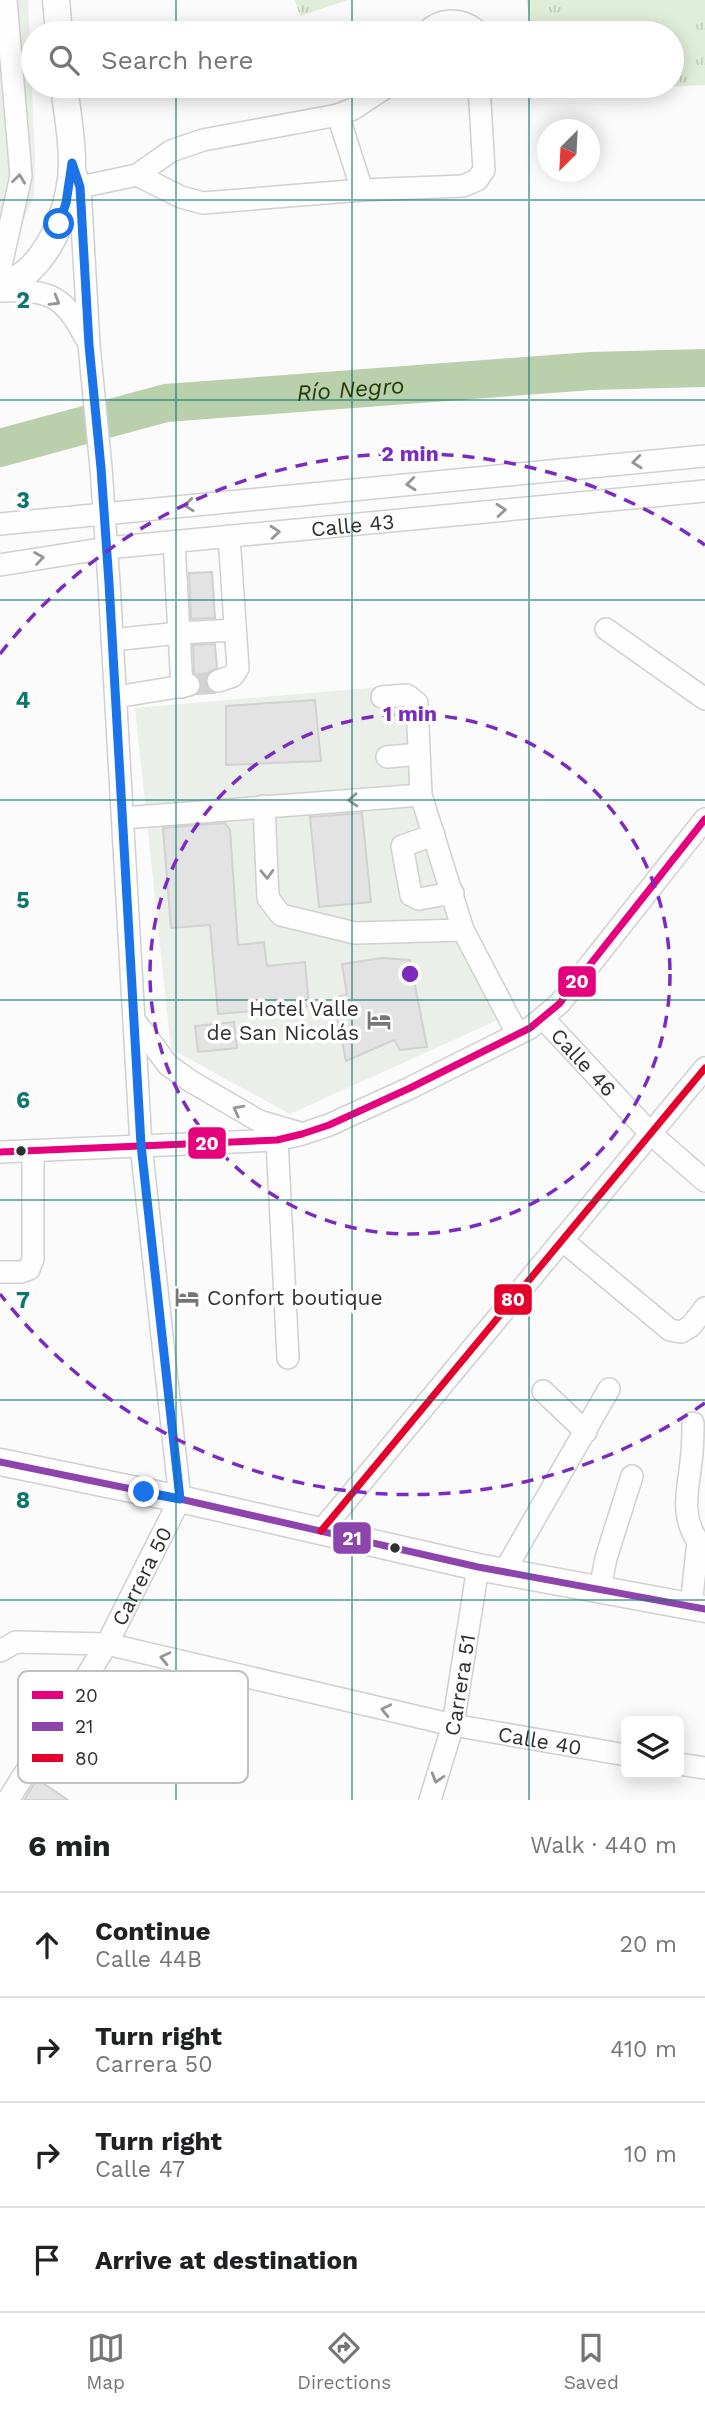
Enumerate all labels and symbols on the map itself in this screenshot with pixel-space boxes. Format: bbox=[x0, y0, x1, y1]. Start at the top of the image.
north arrow bbox=[537, 119, 600, 182]
one-way arrow bbox=[11, 174, 26, 185]
route start bbox=[43, 208, 74, 239]
text: 2 bbox=[16, 287, 30, 314]
one-way arrow bbox=[47, 292, 60, 305]
water label: Río Negro bbox=[296, 372, 405, 407]
text: 2 min bbox=[381, 441, 439, 466]
one-way arrow bbox=[631, 454, 642, 469]
one-way arrow bbox=[405, 476, 416, 491]
text: 3 bbox=[16, 487, 30, 514]
one-way arrow bbox=[183, 498, 195, 513]
one-way arrow bbox=[495, 503, 507, 518]
street label: Calle 43 bbox=[310, 508, 395, 541]
one-way arrow bbox=[270, 525, 281, 540]
one-way arrow bbox=[33, 551, 45, 566]
text: 4 bbox=[16, 687, 31, 714]
text: 1 min bbox=[383, 701, 437, 726]
one-way arrow bbox=[347, 792, 358, 807]
one-way arrow bbox=[259, 869, 274, 880]
text: 5 bbox=[16, 887, 30, 914]
centre of rings bbox=[398, 962, 422, 986]
line badge: 20 bbox=[557, 965, 597, 998]
text: 20 bbox=[565, 970, 589, 993]
place label: Hotel Valle de San Nicolás bbox=[207, 996, 359, 1045]
hotel icon: Hotel Valle de San Nicolás bbox=[365, 1006, 393, 1034]
street label: Calle 46 bbox=[546, 1023, 622, 1101]
text: 6 bbox=[16, 1087, 30, 1114]
one-way arrow bbox=[233, 1105, 246, 1118]
line badge: 20 bbox=[187, 1126, 227, 1160]
text: 20 bbox=[195, 1132, 219, 1155]
unlabelled marker bbox=[14, 1144, 28, 1158]
hotel icon: Confort boutique bbox=[173, 1283, 201, 1311]
line badge: 80 bbox=[493, 1283, 533, 1316]
place label: Confort boutique bbox=[207, 1285, 383, 1310]
text: 7 bbox=[16, 1287, 30, 1314]
text: 80 bbox=[501, 1288, 525, 1311]
route end bbox=[128, 1476, 159, 1507]
text: 8 bbox=[16, 1487, 30, 1514]
line badge: 21 bbox=[332, 1521, 372, 1555]
street label: Carrera 50 bbox=[106, 1522, 177, 1629]
text: 21 bbox=[342, 1527, 362, 1550]
unlabelled marker bbox=[388, 1541, 402, 1555]
street label: Carrera 51 bbox=[438, 1632, 480, 1739]
one-way arrow bbox=[159, 1651, 171, 1666]
legend bbox=[18, 1671, 248, 1783]
text: 20 bbox=[75, 1684, 98, 1707]
one-way arrow bbox=[380, 1703, 392, 1718]
text: 21 bbox=[75, 1715, 94, 1738]
street label: Calle 40 bbox=[496, 1721, 584, 1760]
text: 80 bbox=[75, 1747, 99, 1770]
one-way arrow bbox=[430, 1772, 445, 1784]

